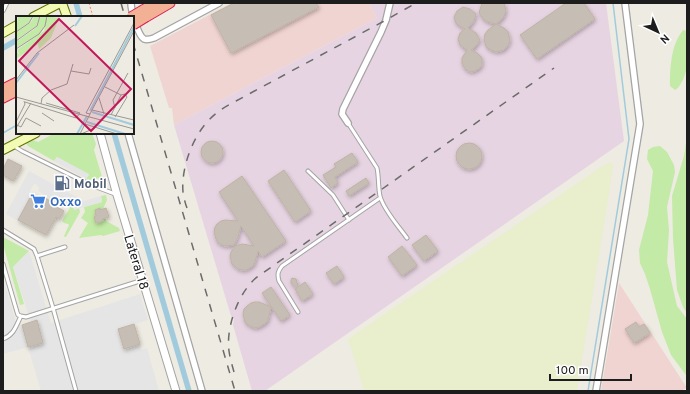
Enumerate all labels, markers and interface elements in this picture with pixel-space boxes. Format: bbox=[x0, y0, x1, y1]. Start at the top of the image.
north arrow bbox=[638, 12, 678, 52]
inset map bbox=[16, 16, 134, 134]
text: N bbox=[657, 31, 672, 46]
fuel station icon: Mobil bbox=[53, 174, 71, 192]
place label: Mobil bbox=[74, 177, 107, 193]
supermarket icon: Oxxo bbox=[29, 192, 47, 210]
place label: Oxxo bbox=[50, 195, 81, 211]
street label: Lateral 18 bbox=[119, 233, 151, 292]
scale bar bbox=[550, 356, 631, 382]
text: 100 m bbox=[556, 363, 589, 379]

